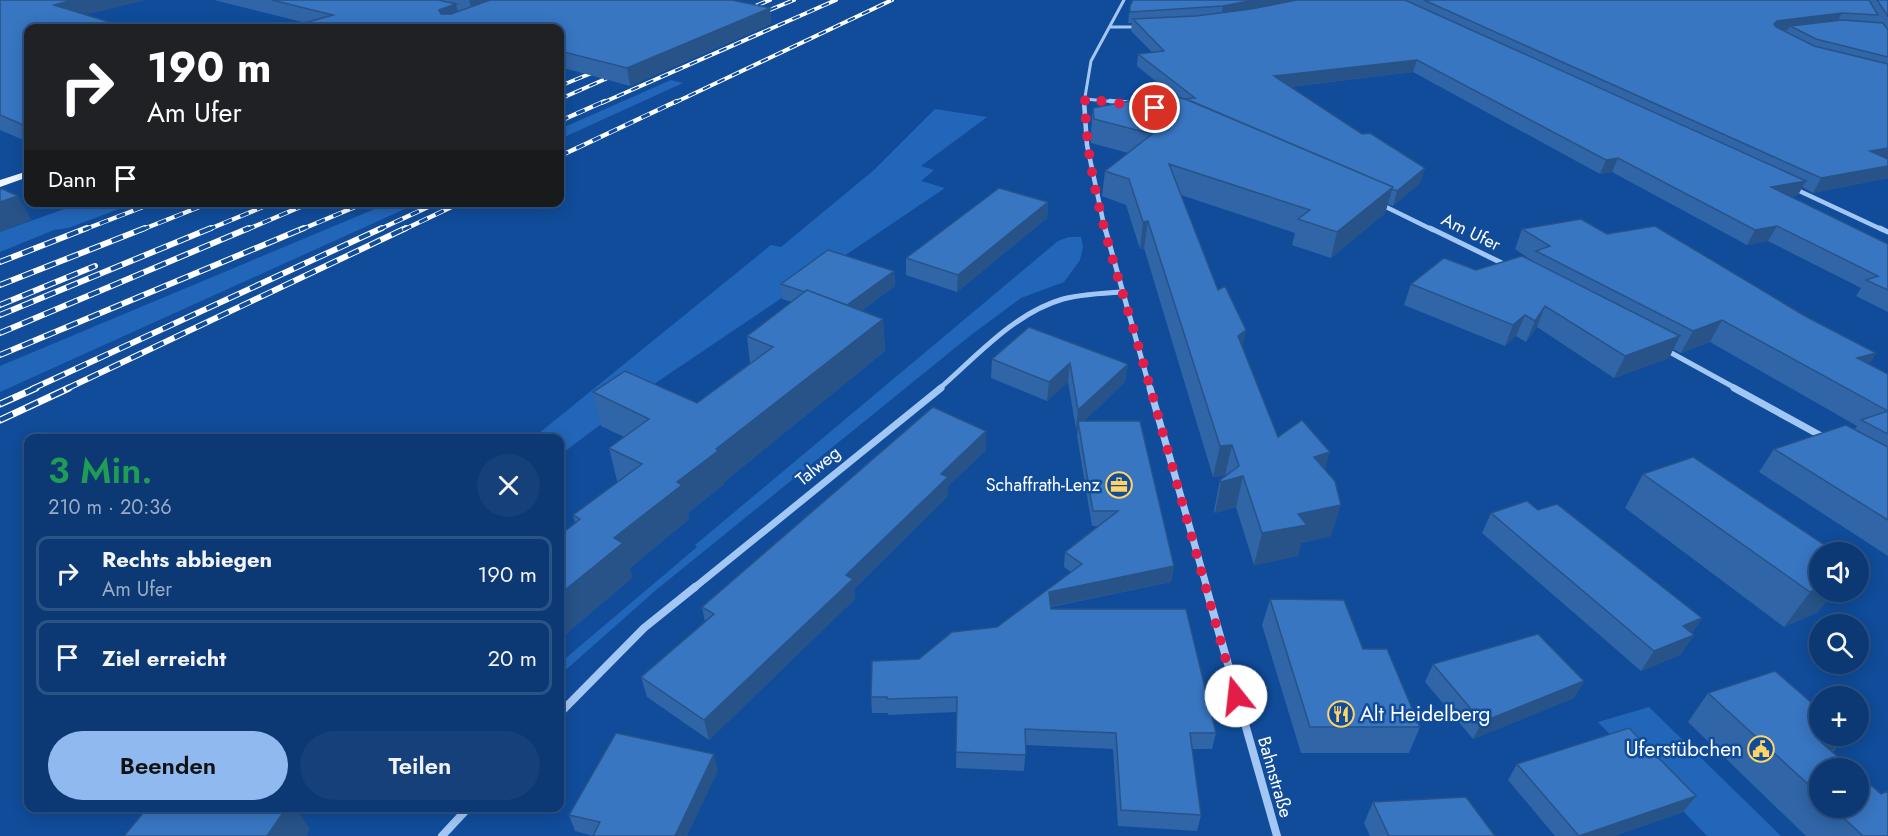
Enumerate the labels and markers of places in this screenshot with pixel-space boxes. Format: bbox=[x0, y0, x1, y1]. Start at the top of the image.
pin bbox=[1129, 82, 1180, 133]
office icon: Schaffrath-Lenz bbox=[1104, 470, 1134, 500]
place label: Schaffrath-Lenz bbox=[986, 472, 1101, 498]
restaurant icon: Alt Heidelberg bbox=[1326, 699, 1356, 729]
place label: Alt Heidelberg bbox=[1360, 699, 1491, 729]
place label: Uferstübchen bbox=[1625, 734, 1742, 764]
public building icon: Uferstübchen bbox=[1746, 734, 1776, 764]

